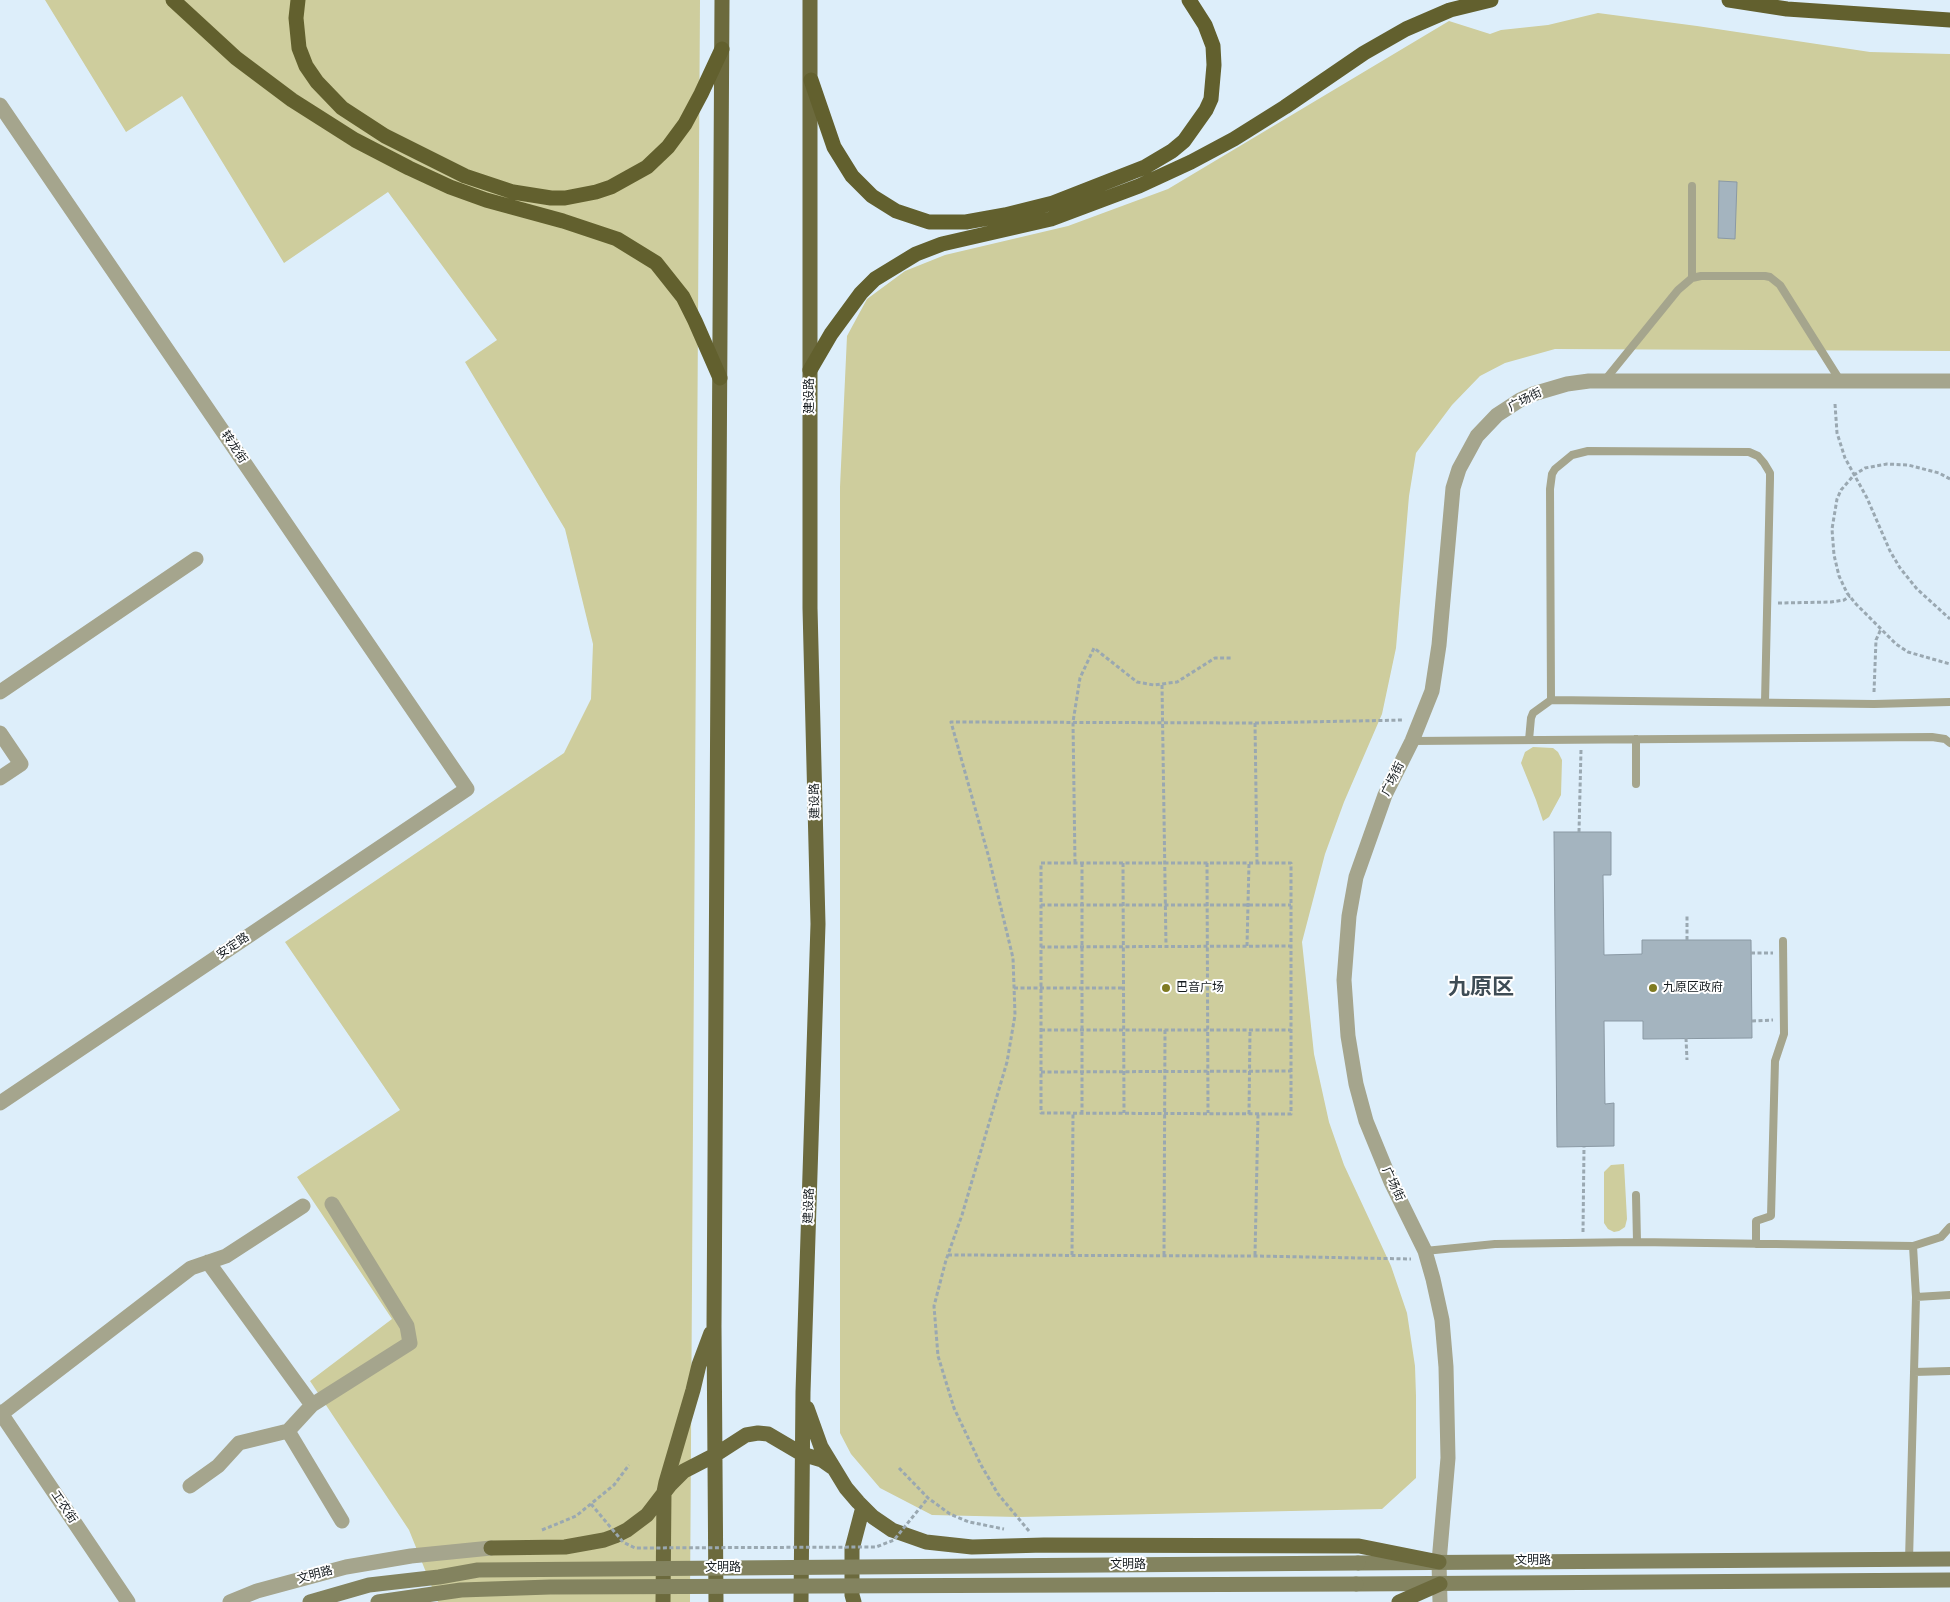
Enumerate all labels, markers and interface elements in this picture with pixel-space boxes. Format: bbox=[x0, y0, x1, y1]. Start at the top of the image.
street label: 建设路 bbox=[803, 378, 817, 414]
street label: 广场街 bbox=[1506, 385, 1544, 415]
street label: 转龙街 bbox=[218, 428, 250, 466]
street label: 广场街 bbox=[1379, 760, 1407, 798]
street label: 建设路 bbox=[807, 783, 823, 819]
street label: 安定路 bbox=[214, 930, 252, 962]
district label: 九原区 bbox=[1448, 975, 1514, 1001]
place label: 巴音广场 bbox=[1176, 981, 1224, 995]
place label: 九原区政府 bbox=[1663, 981, 1723, 995]
marker: 巴音广场 bbox=[1160, 982, 1172, 994]
marker: 九原区政府 bbox=[1647, 982, 1659, 994]
street label: 广场街 bbox=[1379, 1165, 1407, 1203]
street label: 建设路 bbox=[801, 1188, 817, 1224]
street label: 工农街 bbox=[48, 1488, 80, 1526]
street label: 文明路 bbox=[1515, 1554, 1551, 1568]
street label: 文明路 bbox=[1110, 1558, 1146, 1572]
street label: 文明路 bbox=[705, 1561, 741, 1575]
street label: 文明路 bbox=[296, 1563, 334, 1587]

